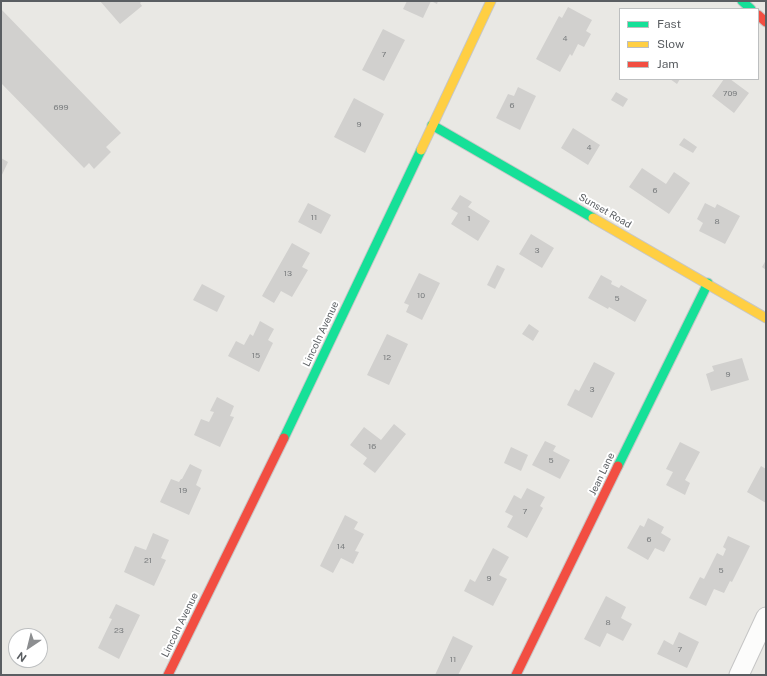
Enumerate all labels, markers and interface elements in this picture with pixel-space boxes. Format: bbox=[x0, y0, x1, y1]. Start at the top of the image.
legend bbox=[619, 8, 759, 80]
text: Fast bbox=[657, 17, 681, 31]
house number: 4 bbox=[562, 34, 568, 44]
text: Slow bbox=[657, 37, 684, 51]
house number: 7 bbox=[382, 50, 386, 60]
text: Jam bbox=[657, 57, 679, 71]
house number: 709 bbox=[723, 89, 737, 99]
house number: 6 bbox=[510, 101, 514, 111]
house number: 699 bbox=[54, 103, 68, 113]
house number: 9 bbox=[357, 120, 361, 130]
house number: 4 bbox=[586, 143, 592, 153]
house number: 6 bbox=[653, 186, 657, 196]
street label: Sunset Road bbox=[577, 191, 633, 231]
house number: 11 bbox=[311, 213, 317, 223]
house number: 1 bbox=[467, 214, 471, 224]
house number: 8 bbox=[714, 217, 720, 227]
house number: 3 bbox=[534, 246, 540, 256]
house number: 13 bbox=[284, 269, 292, 279]
house number: 10 bbox=[417, 291, 425, 301]
house number: 5 bbox=[614, 294, 620, 304]
street label: Lincoln Avenue bbox=[301, 299, 341, 369]
house number: 15 bbox=[252, 351, 260, 361]
house number: 12 bbox=[383, 353, 391, 363]
house number: 9 bbox=[726, 370, 730, 380]
house number: 3 bbox=[589, 385, 595, 395]
house number: 16 bbox=[368, 442, 376, 452]
street label: Jean Lane bbox=[587, 451, 617, 497]
house number: 5 bbox=[548, 456, 554, 466]
house number: 19 bbox=[179, 486, 187, 496]
house number: 7 bbox=[523, 507, 527, 517]
house number: 6 bbox=[647, 535, 651, 545]
house number: 14 bbox=[337, 542, 345, 552]
house number: 21 bbox=[144, 556, 152, 566]
house number: 5 bbox=[718, 566, 724, 576]
house number: 9 bbox=[487, 574, 491, 584]
street label: Lincoln Avenue bbox=[159, 591, 201, 659]
house number: 8 bbox=[605, 618, 611, 628]
house number: 23 bbox=[114, 626, 124, 636]
north arrow bbox=[8, 628, 48, 668]
house number: 7 bbox=[678, 645, 682, 655]
text: N bbox=[15, 650, 29, 664]
house number: 11 bbox=[450, 655, 456, 665]

